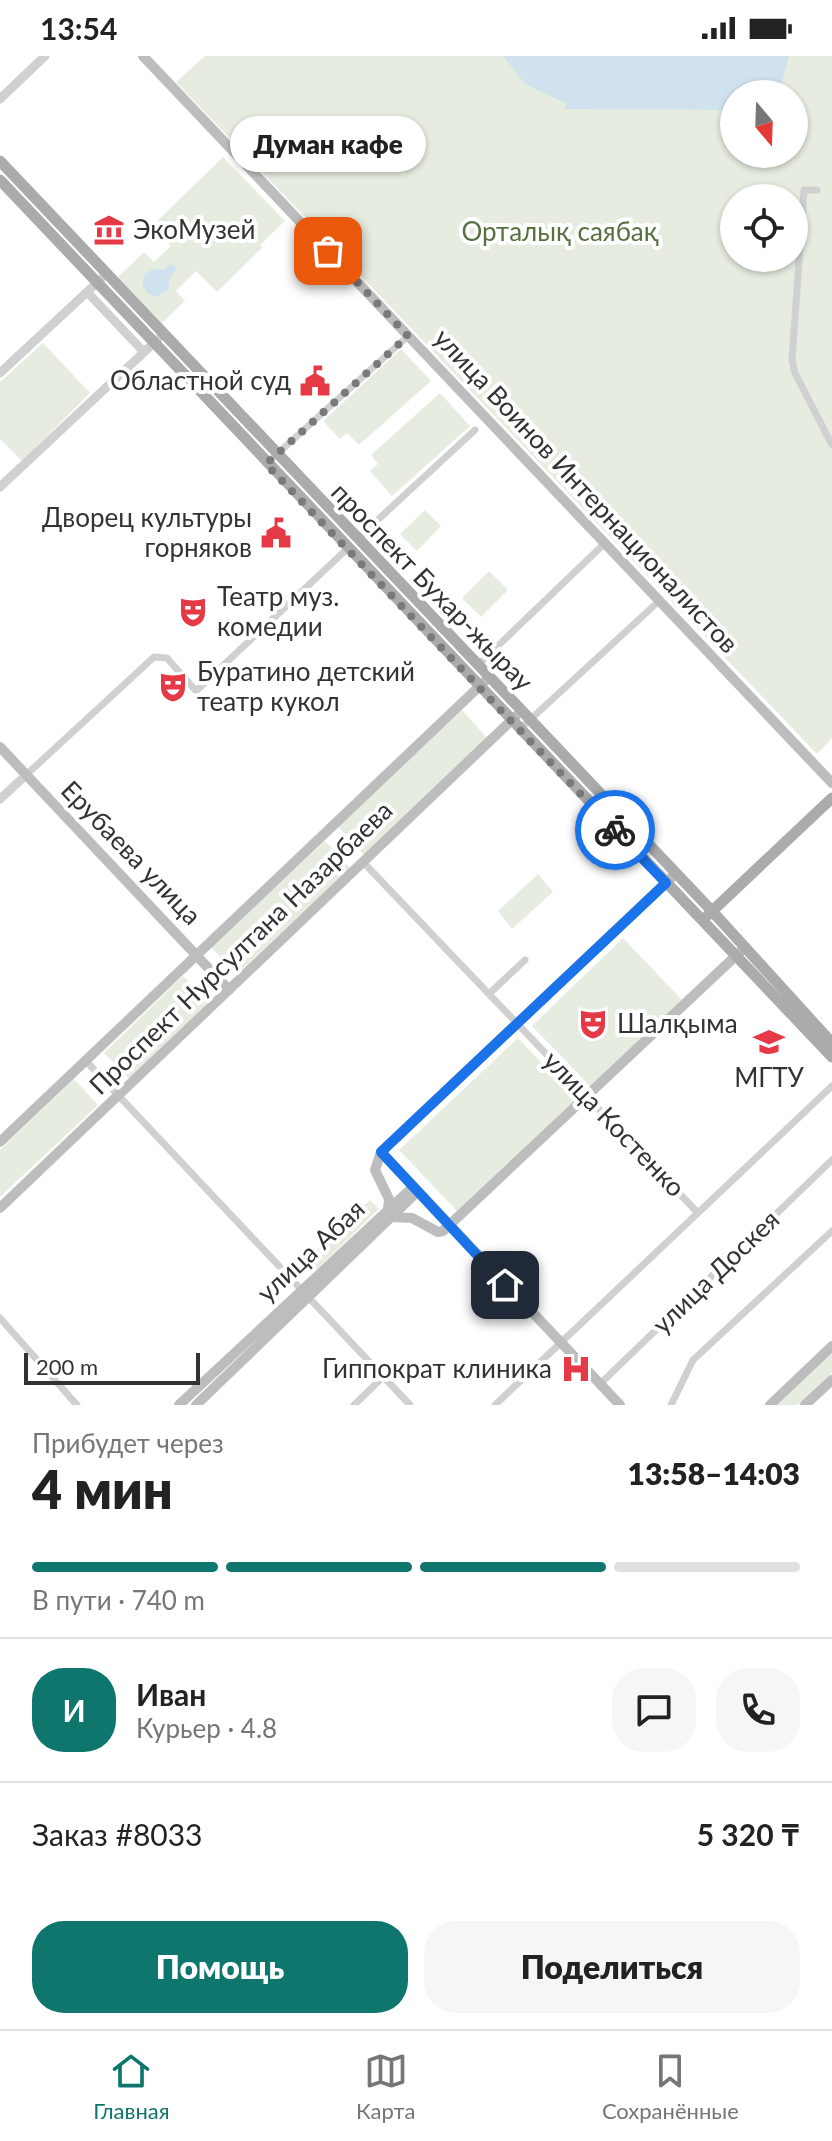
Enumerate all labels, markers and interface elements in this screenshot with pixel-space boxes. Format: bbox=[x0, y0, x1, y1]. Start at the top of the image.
text: 13:54 bbox=[40, 10, 117, 46]
north arrow bbox=[720, 80, 808, 168]
map controls bbox=[720, 80, 808, 272]
callout: Думан кафе bbox=[230, 115, 426, 171]
text: Думан кафе bbox=[253, 128, 403, 160]
button: locate bbox=[720, 184, 808, 272]
museum icon: ЭкоМузей bbox=[92, 213, 126, 247]
place label: ЭкоМузей bbox=[133, 213, 256, 245]
park label: Орталық саябақ bbox=[461, 215, 659, 247]
pin bbox=[294, 217, 362, 285]
icon: bag bbox=[306, 229, 350, 273]
street label: улица Воинов Интернационалистов bbox=[428, 322, 746, 659]
place label: Областной суд bbox=[110, 364, 291, 396]
public building icon: Областной суд bbox=[298, 364, 332, 398]
street label: проспект Бухар-жырау bbox=[325, 476, 541, 697]
place label: Дворец культуры горняков bbox=[42, 501, 252, 563]
public building icon: Дворец культуры горняков bbox=[259, 516, 293, 550]
place label: Театр муз. комедии bbox=[217, 580, 339, 642]
theatre icon: Театр муз. комедии bbox=[176, 595, 210, 629]
place label: Буратино детский театр кукол bbox=[197, 655, 415, 717]
theatre icon: Буратино детский театр кукол bbox=[156, 670, 190, 704]
street label: Ерубаева улица bbox=[55, 774, 208, 931]
courier bbox=[575, 790, 655, 870]
street label: Проспект Нурсултана Назарбаева bbox=[82, 794, 399, 1101]
icon: bike bbox=[593, 808, 637, 852]
theatre icon: Шалқыма bbox=[576, 1007, 610, 1041]
place label: Шалқыма bbox=[617, 1007, 738, 1039]
school or university icon: МГТУ bbox=[752, 1025, 786, 1059]
street label: улица Костенко bbox=[537, 1044, 692, 1203]
place label: МГТУ bbox=[734, 1061, 805, 1093]
street label: улица Абая bbox=[250, 1192, 371, 1308]
street label: улица Доскея bbox=[645, 1203, 785, 1340]
pin bbox=[471, 1251, 539, 1319]
icon: home bbox=[483, 1263, 527, 1307]
scale bar bbox=[24, 1349, 200, 1385]
place label: Гиппократ клиника bbox=[322, 1352, 552, 1384]
hospital icon: Гиппократ клиника bbox=[559, 1352, 593, 1386]
text: 200 m bbox=[36, 1353, 98, 1380]
text: Прибудет через bbox=[32, 1427, 224, 1459]
text: 13:58–14:03 bbox=[627, 1455, 800, 1491]
text: 4 мин bbox=[32, 1458, 173, 1520]
text: В пути · 740 m bbox=[32, 1584, 205, 1616]
button: chat bbox=[612, 1668, 696, 1752]
button: phone bbox=[716, 1668, 800, 1752]
text: Иван bbox=[136, 1676, 206, 1712]
text: И bbox=[62, 1692, 86, 1728]
text: Курьер · 4.8 bbox=[136, 1712, 277, 1744]
text: Заказ #8033 bbox=[32, 1816, 203, 1852]
text: 5 320 ₸ bbox=[697, 1816, 800, 1852]
button: Помощь bbox=[32, 1921, 408, 2013]
button: Поделиться bbox=[424, 1921, 800, 2013]
tab: Главная bbox=[93, 2049, 170, 2124]
tab: Карта bbox=[356, 2049, 416, 2124]
tab: Сохранённые bbox=[602, 2049, 739, 2124]

